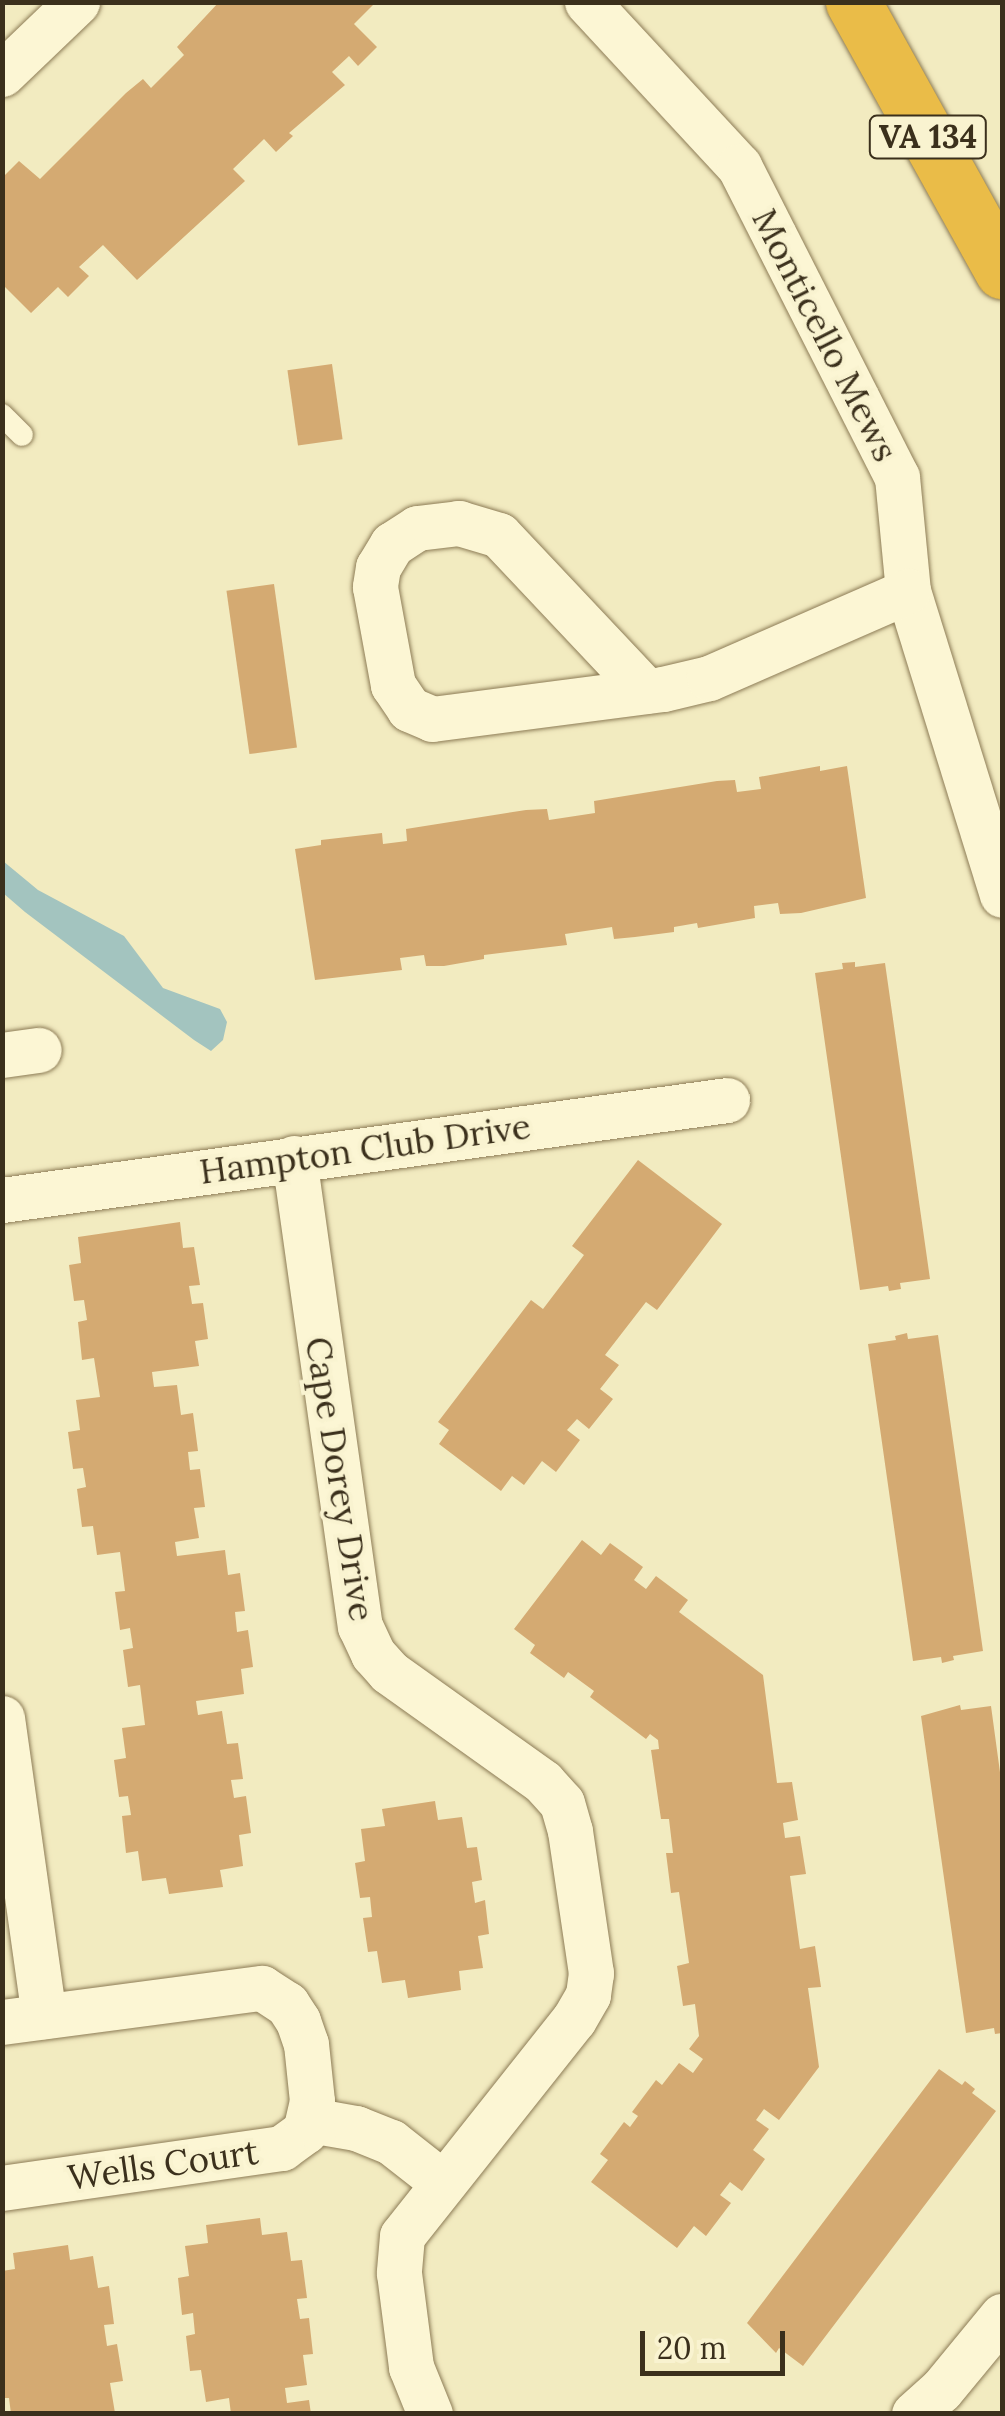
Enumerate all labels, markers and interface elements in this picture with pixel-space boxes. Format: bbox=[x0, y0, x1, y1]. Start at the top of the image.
road number: VA 134 bbox=[868, 110, 988, 164]
street label: Monticello Mews bbox=[743, 202, 907, 468]
street label: Hampton Club Drive bbox=[197, 1105, 533, 1193]
street label: Cape Dorey Drive bbox=[297, 1334, 383, 1624]
street label: Wells Court bbox=[65, 2131, 261, 2199]
scale bar bbox=[645, 2311, 790, 2373]
text: 20 m bbox=[657, 2329, 726, 2367]

